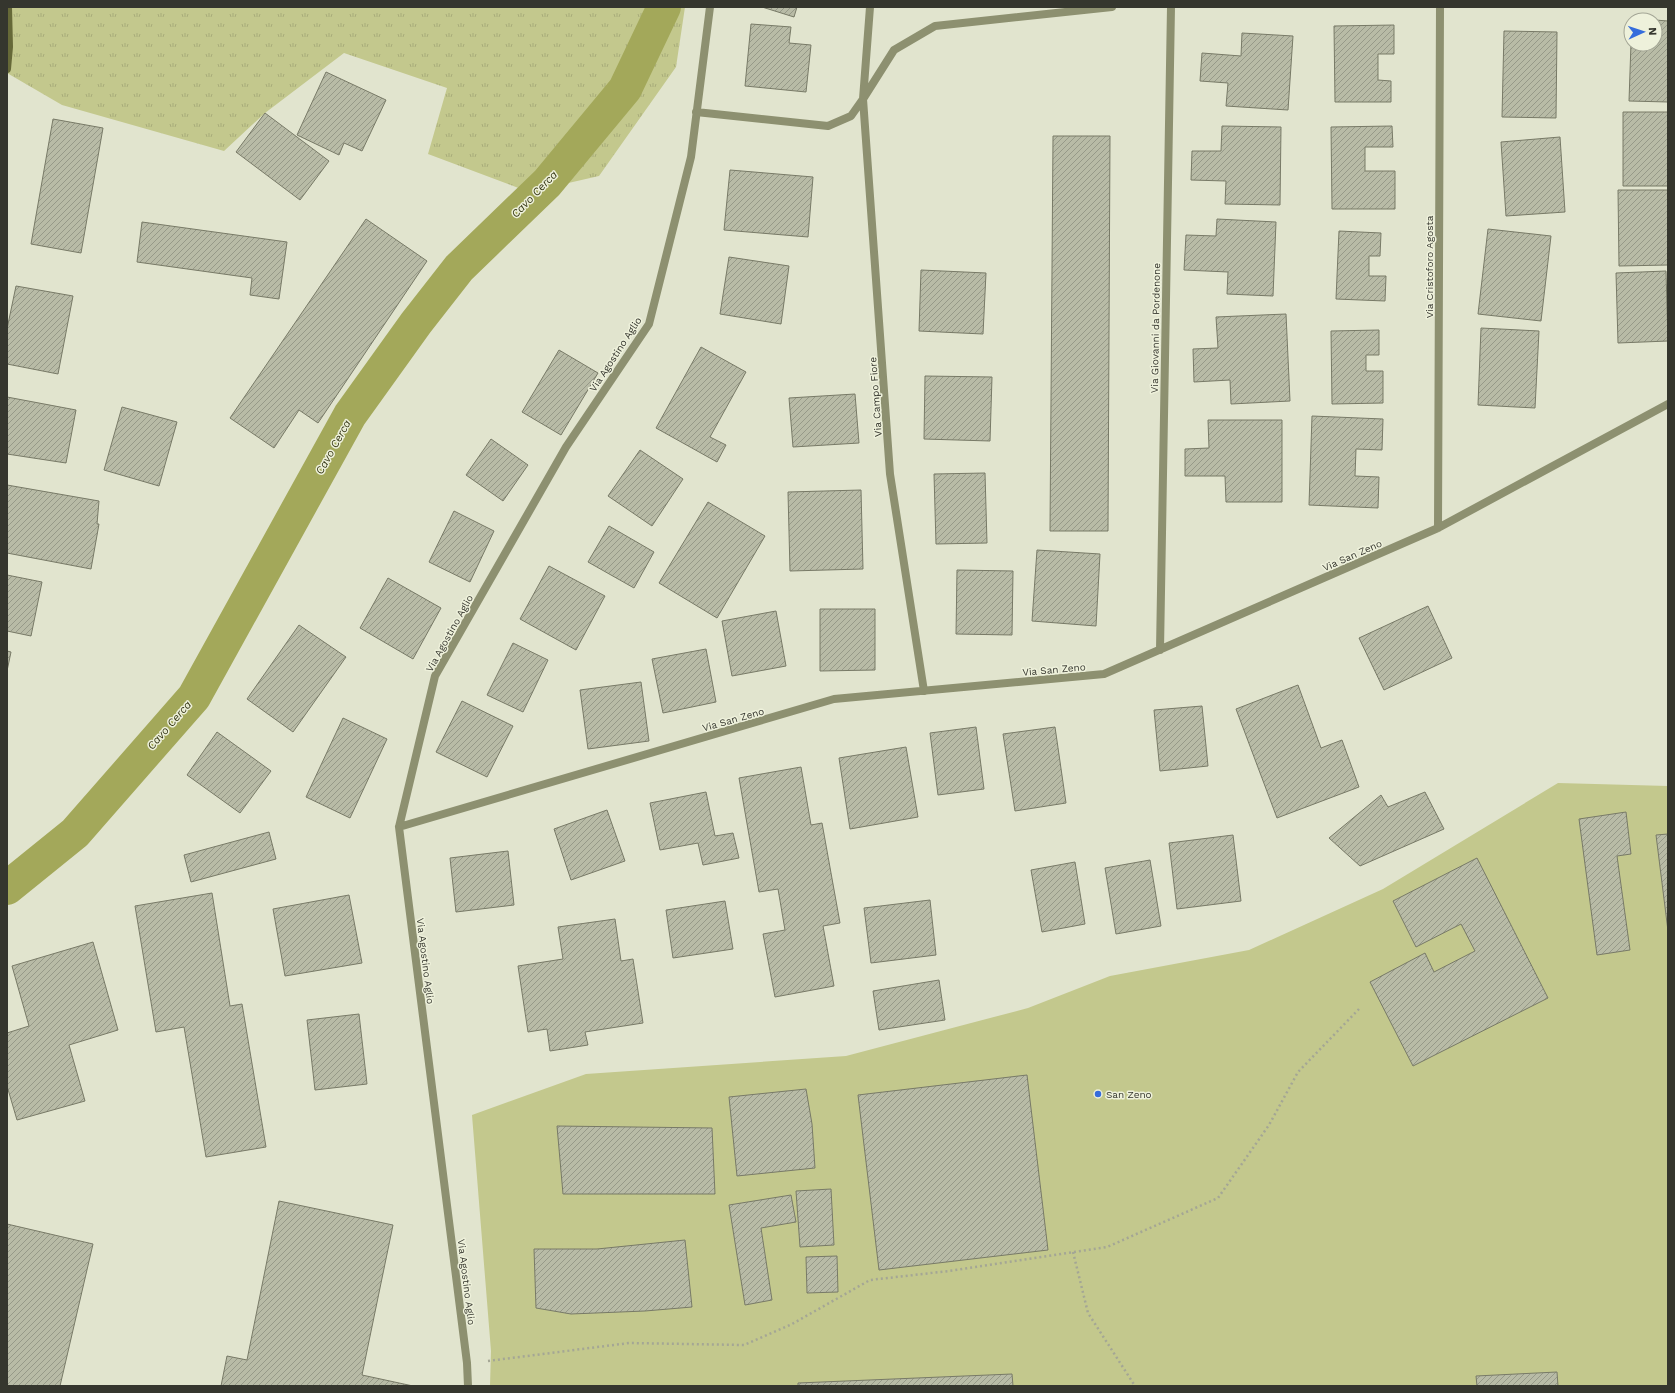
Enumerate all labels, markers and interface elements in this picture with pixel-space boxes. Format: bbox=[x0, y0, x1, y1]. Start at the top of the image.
north arrow bbox=[1623, 12, 1663, 52]
text: N bbox=[1646, 27, 1659, 36]
water label: Cavo Cerca bbox=[509, 168, 560, 221]
street label: Via Cristoforo Agosta bbox=[1424, 215, 1435, 318]
street label: Via Giovanni da Pordenone bbox=[1149, 263, 1162, 393]
street label: Via Agostino Aglio bbox=[587, 315, 644, 394]
street label: Via Campo Fiore bbox=[867, 356, 884, 437]
water label: Cavo Cerca bbox=[313, 417, 354, 477]
street label: Via San Zeno bbox=[1321, 538, 1383, 573]
street label: Via Agostino Aglio bbox=[424, 593, 475, 674]
street label: Via San Zeno bbox=[1022, 661, 1086, 678]
water label: Cavo Cerca bbox=[145, 698, 194, 752]
street label: Via San Zeno bbox=[701, 705, 765, 734]
street label: Via Agostino Aglio bbox=[415, 917, 436, 1005]
marker: San Zeno bbox=[1093, 1089, 1103, 1099]
place label: San Zeno bbox=[1106, 1089, 1152, 1100]
street label: Via Agostino Aglio bbox=[456, 1238, 477, 1326]

